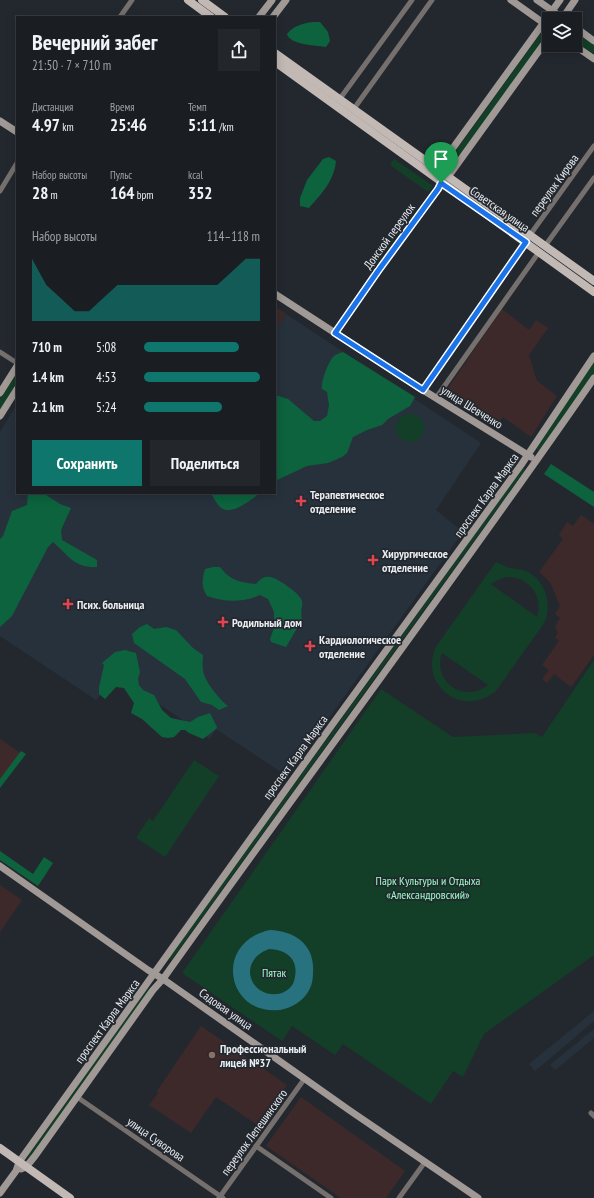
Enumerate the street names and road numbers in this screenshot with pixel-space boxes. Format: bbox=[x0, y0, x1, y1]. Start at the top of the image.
street label: переулок Кирова bbox=[526, 151, 582, 219]
street label: Советская улица bbox=[467, 183, 533, 235]
street label: Донской переулок bbox=[360, 200, 418, 272]
street label: улица Шевченко bbox=[438, 382, 506, 432]
street label: проспект Карла Маркса bbox=[451, 450, 522, 540]
street label: проспект Карла Маркса bbox=[260, 712, 331, 802]
street label: проспект Карла Маркса bbox=[72, 976, 143, 1066]
street label: Садовая улица bbox=[196, 985, 256, 1033]
street label: переулок Лепешинского bbox=[218, 1086, 290, 1178]
street label: улица Суворова bbox=[124, 1114, 188, 1165]

